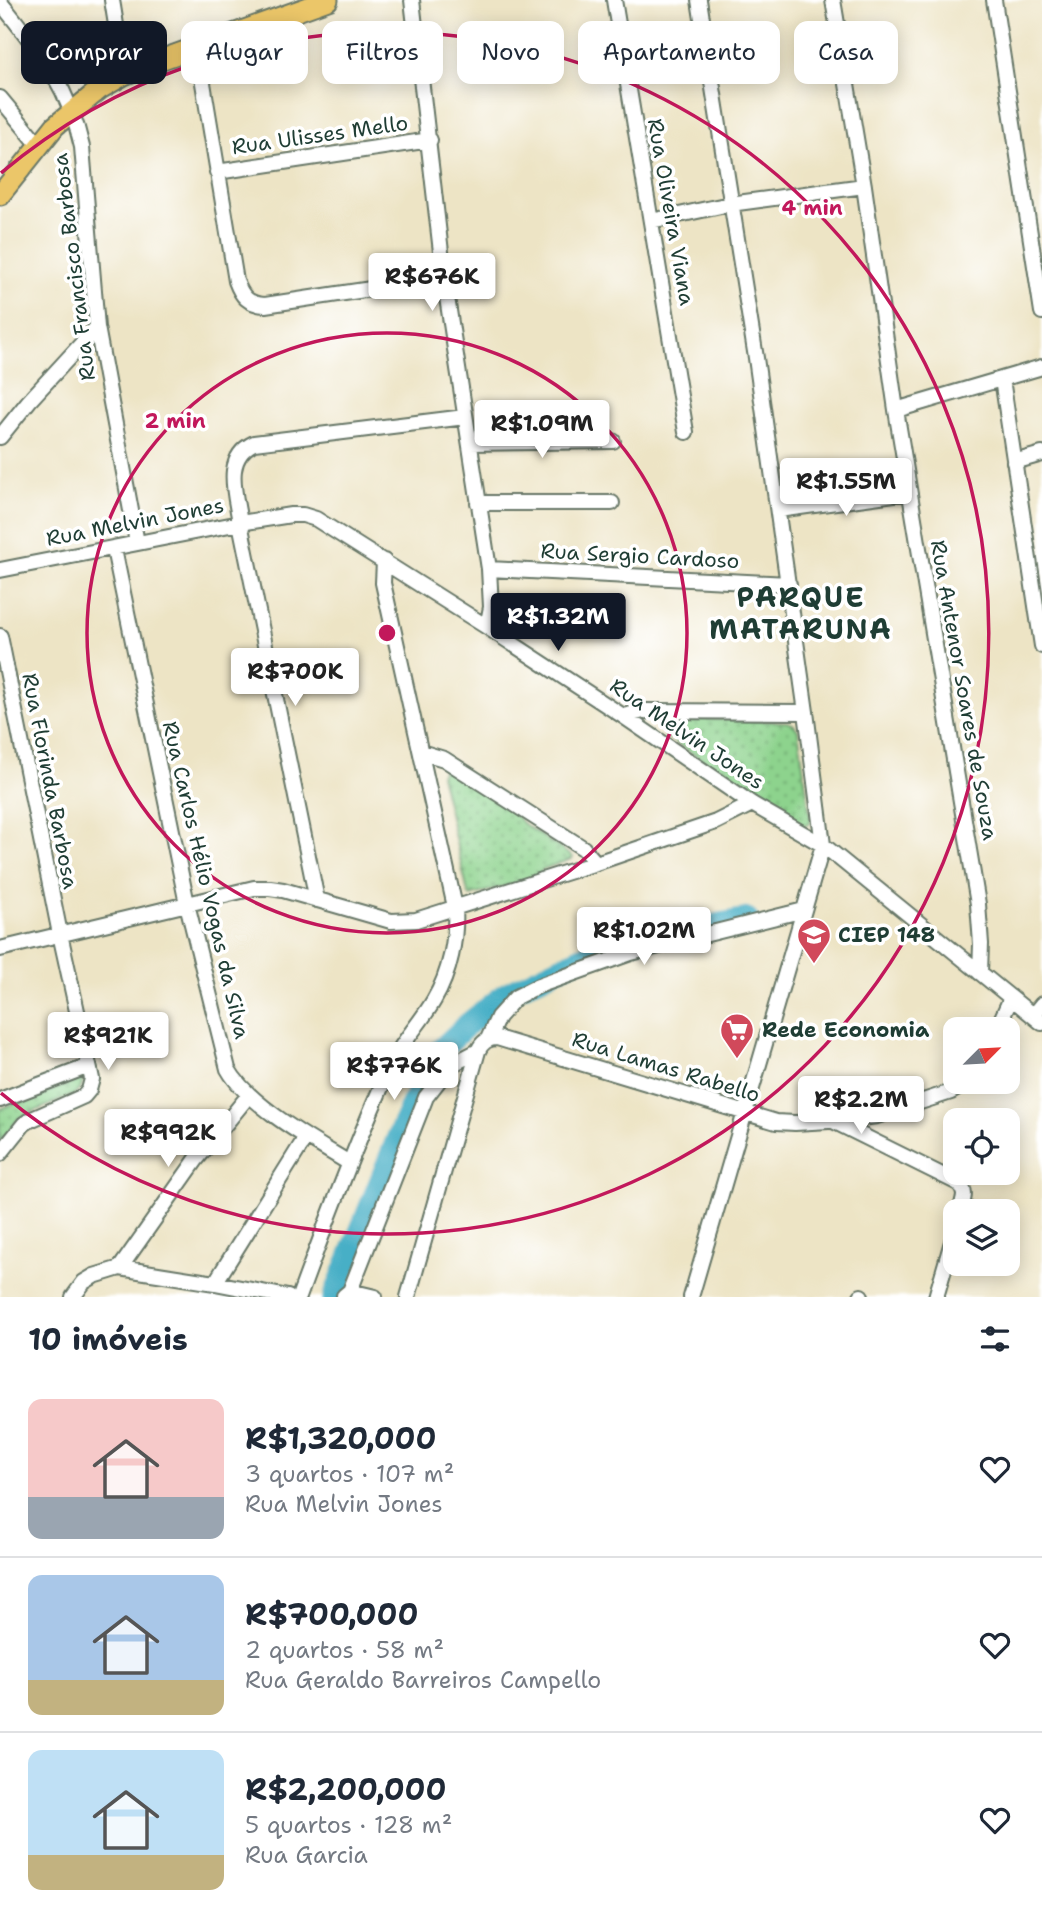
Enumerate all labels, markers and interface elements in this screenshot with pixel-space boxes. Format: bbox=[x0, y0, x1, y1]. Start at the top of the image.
chip: Comprar bbox=[21, 21, 167, 84]
chip: Alugar bbox=[181, 21, 308, 84]
chip: Filtros bbox=[322, 21, 443, 84]
chip: Novo bbox=[457, 21, 564, 84]
chip: Apartamento bbox=[578, 21, 780, 84]
chip: Casa bbox=[794, 21, 898, 84]
street label: Rua Ulisses Mello bbox=[230, 109, 410, 161]
street label: Rua Oliveira Viana bbox=[641, 116, 701, 308]
street label: Rua Francisco Barbosa bbox=[46, 152, 102, 382]
text: 4 min bbox=[781, 194, 843, 222]
pin: R$676K bbox=[375, 254, 489, 313]
text: R$676K bbox=[384, 261, 480, 291]
pin: R$1.09M bbox=[477, 400, 607, 460]
text: 2 min bbox=[144, 407, 206, 435]
text: R$1.09M bbox=[490, 408, 594, 438]
pin: R$1.55M bbox=[781, 458, 911, 518]
text: R$1.55M bbox=[796, 466, 896, 496]
street label: Rua Melvin Jones bbox=[44, 491, 226, 553]
street label: Rua Sergio Cardoso bbox=[540, 537, 740, 575]
street label: Rua Antenor Soares de Souza bbox=[924, 538, 1004, 842]
district label: PARQUE MATARUNA bbox=[709, 578, 893, 648]
pin: R$1.32M bbox=[493, 594, 623, 653]
text: R$1.32M bbox=[507, 601, 609, 631]
centre of rings bbox=[375, 621, 399, 645]
pin: R$700K bbox=[238, 648, 352, 708]
text: R$700K bbox=[247, 656, 343, 686]
street label: Rua Florinda Barbosa bbox=[15, 671, 85, 891]
street label: Rua Melvin Jones bbox=[604, 672, 770, 796]
street label: Rua Carlos Hélio Vogas da Silva bbox=[156, 718, 256, 1042]
pin: R$1.02M bbox=[579, 908, 709, 967]
text: R$1.02M bbox=[593, 915, 695, 945]
school or university icon: CIEP 148 bbox=[795, 916, 833, 965]
place label: CIEP 148 bbox=[838, 921, 935, 949]
supermarket icon: Rede Economia bbox=[718, 1011, 756, 1060]
pin: R$921K bbox=[51, 1012, 165, 1072]
place label: Rede Economia bbox=[762, 1016, 930, 1044]
north arrow bbox=[943, 1017, 1020, 1094]
map controls bbox=[943, 1017, 1020, 1276]
text: R$921K bbox=[64, 1020, 152, 1050]
street label: Rua Lamas Rabello bbox=[569, 1025, 763, 1109]
pin: R$776K bbox=[337, 1042, 451, 1102]
text: R$776K bbox=[346, 1050, 442, 1080]
pin: R$2.2M bbox=[804, 1076, 918, 1136]
text: R$2.2M bbox=[814, 1084, 908, 1114]
button: locate bbox=[943, 1108, 1020, 1185]
pin: R$992K bbox=[111, 1110, 225, 1169]
text: R$992K bbox=[120, 1117, 216, 1147]
button: layers bbox=[943, 1199, 1020, 1276]
text: 10 imóveis bbox=[28, 1319, 188, 1360]
icon: filters bbox=[976, 1320, 1014, 1358]
text: R$1,320,000 bbox=[245, 1418, 437, 1459]
icon: home bbox=[84, 1427, 168, 1511]
icon: heart bbox=[976, 1450, 1014, 1488]
text: 3 quartos · 107 m² bbox=[245, 1459, 454, 1489]
text: Rua Melvin Jones bbox=[245, 1489, 443, 1519]
text: R$700,000 bbox=[245, 1594, 418, 1635]
icon: home bbox=[84, 1603, 168, 1687]
icon: heart bbox=[976, 1626, 1014, 1664]
text: 2 quartos · 58 m² bbox=[245, 1635, 444, 1665]
text: Rua Geraldo Barreiros Campello bbox=[245, 1665, 601, 1695]
text: R$2,200,000 bbox=[245, 1769, 447, 1810]
icon: home bbox=[84, 1778, 168, 1862]
icon: heart bbox=[976, 1801, 1014, 1839]
text: 5 quartos · 128 m² bbox=[245, 1810, 452, 1840]
text: Rua Garcia bbox=[245, 1840, 368, 1870]

